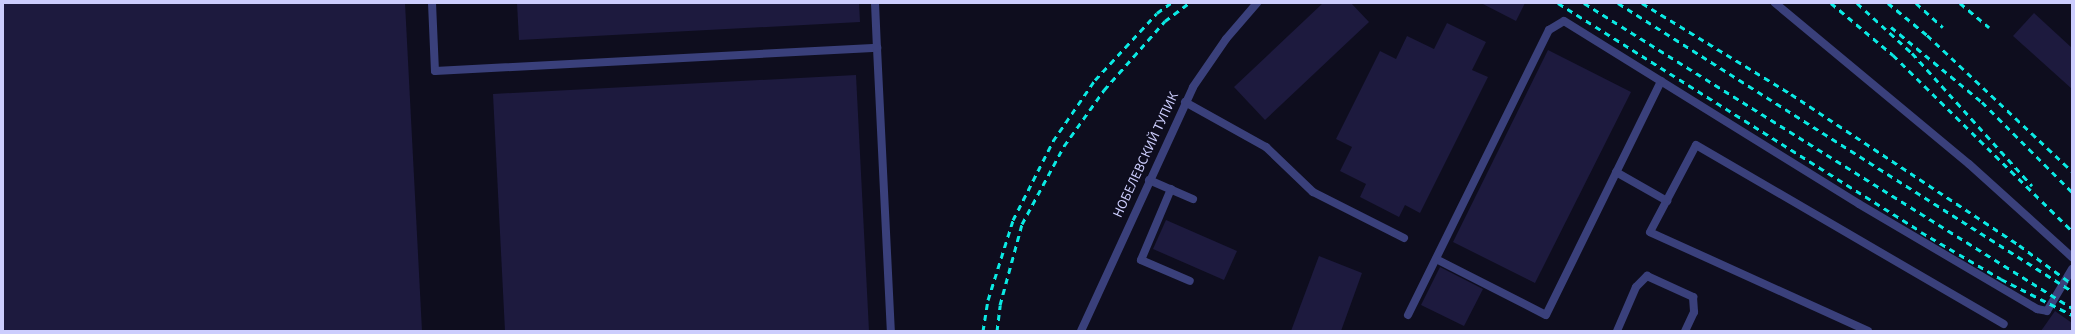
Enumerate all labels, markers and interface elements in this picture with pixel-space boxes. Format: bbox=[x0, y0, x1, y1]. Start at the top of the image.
street label: НОБЕЛЕВСКИЙ ТУПИК bbox=[1110, 90, 1182, 220]

